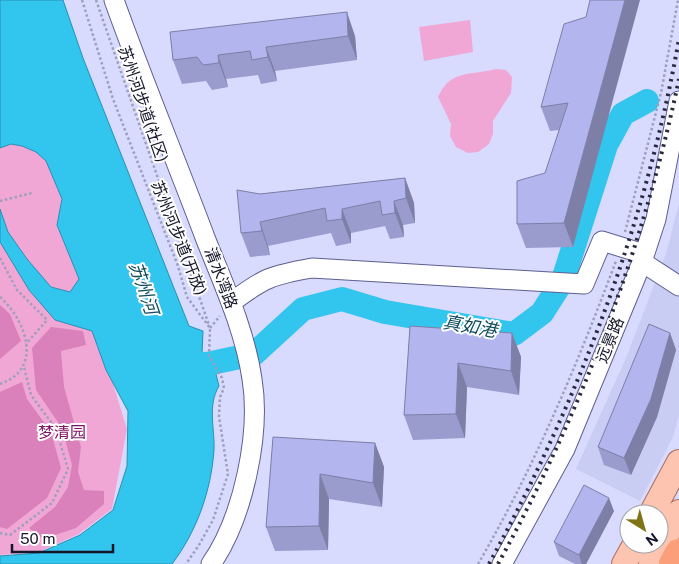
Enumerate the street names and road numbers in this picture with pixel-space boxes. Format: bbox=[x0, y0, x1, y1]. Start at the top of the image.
street label: 苏州河步道(社区) bbox=[114, 43, 172, 165]
street label: 苏州河步道(开放) bbox=[147, 178, 211, 298]
street label: 清水湾路 bbox=[201, 245, 241, 311]
street label: 远景路 bbox=[592, 314, 628, 366]

